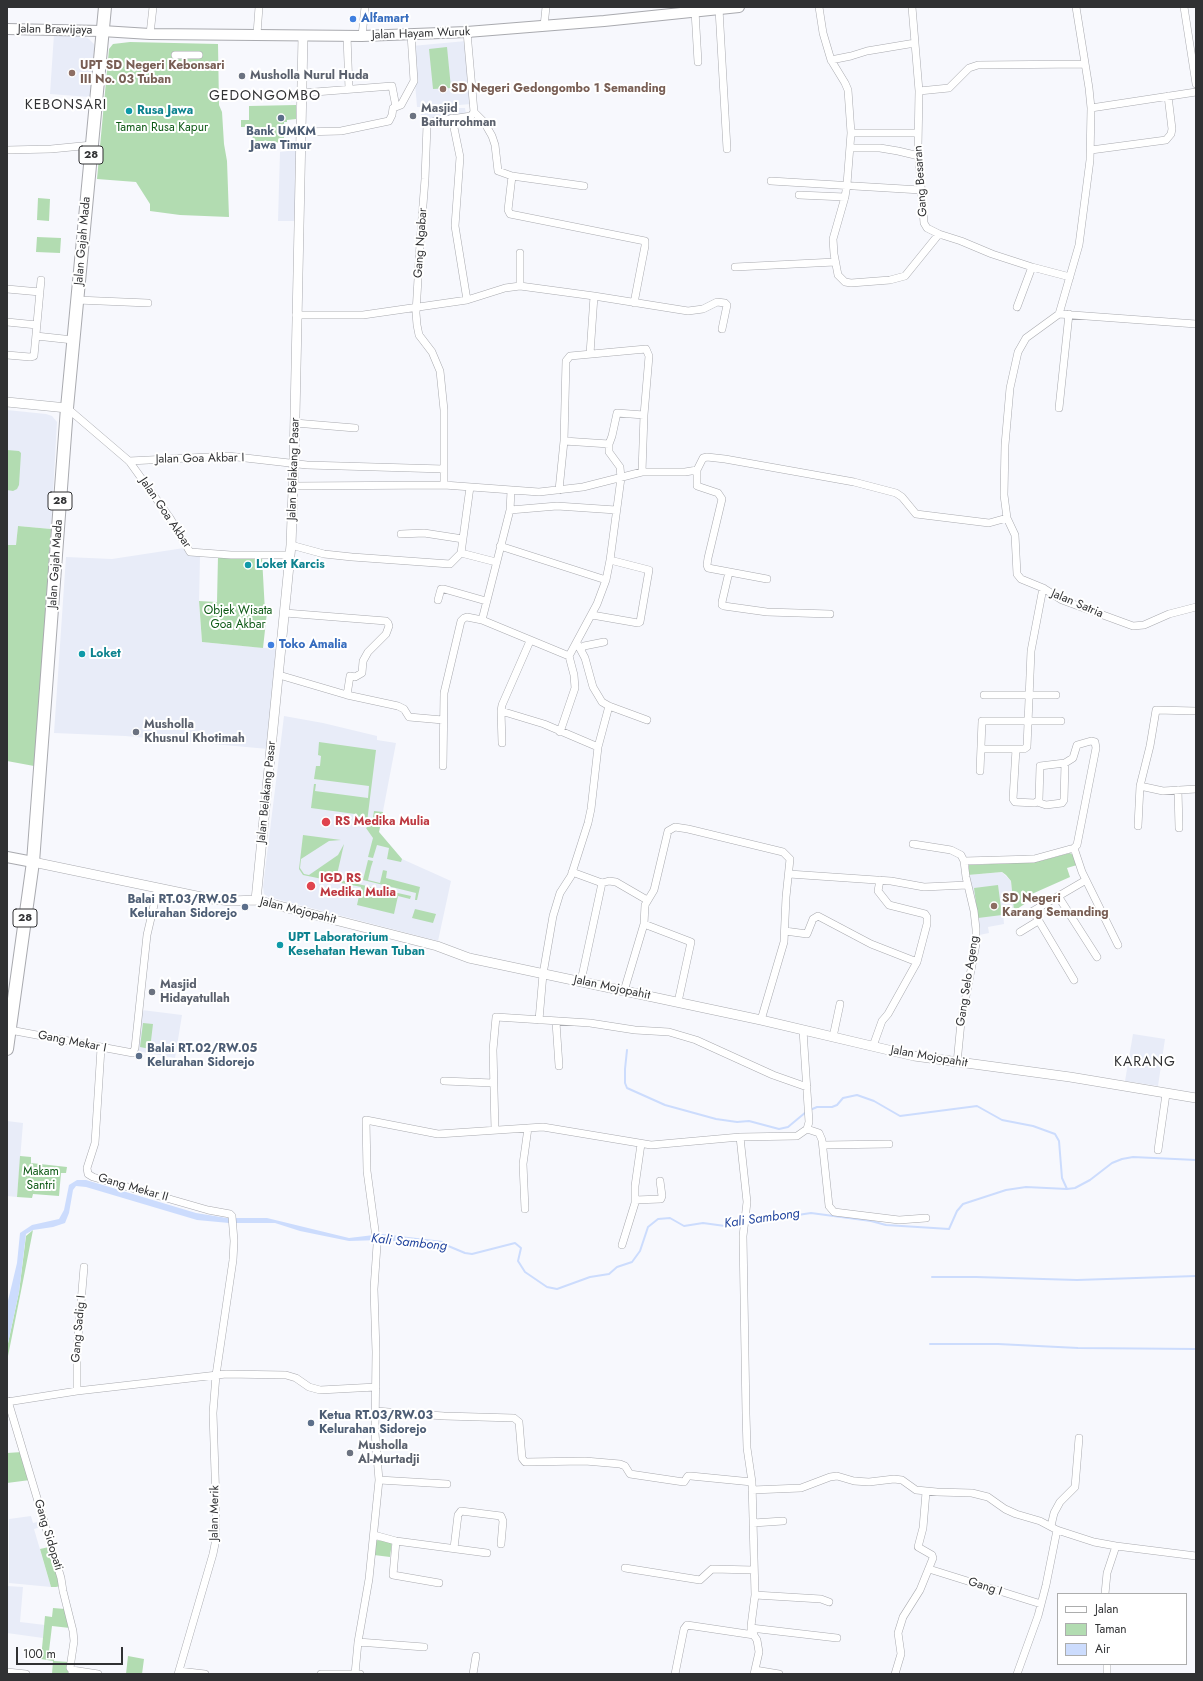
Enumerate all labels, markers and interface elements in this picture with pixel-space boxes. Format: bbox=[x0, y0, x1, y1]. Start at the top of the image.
place label: Alfamart bbox=[361, 12, 409, 26]
marker: Alfamart bbox=[348, 14, 358, 24]
street label: Jalan Brawijaya bbox=[18, 22, 92, 38]
street label: Jalan Hayam Wuruk bbox=[372, 25, 470, 43]
place label: UPT SD Negeri Kebonsari III No. 03 Tuban bbox=[80, 59, 225, 87]
marker: UPT SD Negeri Kebonsari III No. 03 Tuban bbox=[67, 68, 77, 78]
place label: Musholla Nurul Huda bbox=[250, 69, 369, 83]
marker: Musholla Nurul Huda bbox=[237, 71, 247, 81]
place label: SD Negeri Gedongombo 1 Semanding bbox=[451, 82, 666, 96]
marker: SD Negeri Gedongombo 1 Semanding bbox=[438, 84, 448, 94]
district label: GEDONGOMBO bbox=[209, 89, 321, 105]
district label: KEBONSARI bbox=[25, 98, 107, 114]
place label: Masjid Baiturrohman bbox=[421, 102, 496, 130]
place label: Rusa Jawa bbox=[137, 104, 193, 118]
marker: Rusa Jawa bbox=[124, 106, 134, 116]
marker: Masjid Baiturrohman bbox=[408, 111, 418, 121]
marker: Bank UMKM Jawa Timur bbox=[276, 113, 286, 123]
park label: Taman Rusa Kapur bbox=[116, 121, 208, 135]
place label: Bank UMKM Jawa Timur bbox=[246, 125, 316, 153]
street label: Gang Besaran bbox=[911, 145, 931, 217]
road number: 28 bbox=[79, 146, 103, 164]
street label: Jalan Gajah Mada bbox=[72, 196, 94, 286]
street label: Gang Ngabar bbox=[411, 207, 431, 279]
street label: Jalan Belakang Pasar bbox=[285, 417, 303, 521]
street label: Jalan Goa Akbar I bbox=[155, 451, 245, 467]
street label: Jalan Goa Akbar bbox=[136, 475, 194, 551]
road number: 28 bbox=[48, 492, 72, 510]
street label: Jalan Gajah Mada bbox=[46, 519, 66, 609]
place label: Loket Karcis bbox=[256, 558, 325, 572]
marker: Loket Karcis bbox=[243, 560, 253, 570]
street label: Jalan Satria bbox=[1049, 587, 1105, 621]
park label: Objek Wisata Goa Akbar bbox=[204, 604, 272, 632]
place label: Toko Amalia bbox=[279, 638, 347, 652]
marker: Toko Amalia bbox=[266, 640, 276, 650]
place label: Loket bbox=[90, 647, 121, 661]
marker: Loket bbox=[77, 649, 87, 659]
place label: Musholla Khusnul Khotimah bbox=[144, 718, 245, 746]
marker: Musholla Khusnul Khotimah bbox=[131, 727, 141, 737]
street label: Jalan Belakang Pasar bbox=[254, 740, 280, 844]
place label: RS Medika Mulia bbox=[335, 815, 430, 829]
marker: RS Medika Mulia bbox=[320, 816, 332, 828]
place label: IGD RS Medika Mulia bbox=[320, 872, 396, 900]
marker: IGD RS Medika Mulia bbox=[305, 880, 317, 892]
place label: SD Negeri Karang Semanding bbox=[1002, 892, 1109, 920]
place label: Balai RT.03/RW.05 Kelurahan Sidorejo bbox=[127, 893, 237, 921]
street label: Jalan Mojopahit bbox=[259, 895, 337, 927]
marker: SD Negeri Karang Semanding bbox=[989, 901, 999, 911]
marker: Balai RT.03/RW.05 Kelurahan Sidorejo bbox=[240, 902, 250, 912]
road number: 28 bbox=[13, 909, 37, 927]
place label: UPT Laboratorium Kesehatan Hewan Tuban bbox=[288, 931, 425, 959]
street label: Gang Selo Ageng bbox=[954, 935, 982, 1027]
marker: UPT Laboratorium Kesehatan Hewan Tuban bbox=[275, 940, 285, 950]
street label: Jalan Mojopahit bbox=[572, 973, 652, 1003]
place label: Masjid Hidayatullah bbox=[160, 978, 230, 1006]
marker: Masjid Hidayatullah bbox=[147, 987, 157, 997]
street label: Gang Mekar I bbox=[37, 1028, 107, 1056]
place label: Balai RT.02/RW.05 Kelurahan Sidorejo bbox=[147, 1042, 257, 1070]
street label: Jalan Mojopahit bbox=[889, 1043, 969, 1071]
marker: Balai RT.02/RW.05 Kelurahan Sidorejo bbox=[134, 1051, 144, 1061]
district label: KARANG bbox=[1114, 1055, 1176, 1071]
park label: Makam Santri bbox=[23, 1165, 59, 1193]
street label: Gang Mekar II bbox=[96, 1171, 170, 1205]
water label: Kali Sambong bbox=[723, 1206, 801, 1232]
water label: Kali Sambong bbox=[370, 1231, 448, 1255]
street label: Gang Sadig I bbox=[69, 1295, 89, 1363]
place label: Ketua RT.03/RW.03 Kelurahan Sidorejo bbox=[319, 1409, 433, 1437]
marker: Ketua RT.03/RW.03 Kelurahan Sidorejo bbox=[306, 1418, 316, 1428]
place label: Musholla Al-Murtadji bbox=[358, 1439, 420, 1467]
marker: Musholla Al-Murtadji bbox=[345, 1448, 355, 1458]
street label: Jalan Merik bbox=[207, 1485, 223, 1541]
street label: Gang Sidopati bbox=[30, 1498, 66, 1572]
street label: Gang I bbox=[966, 1575, 1004, 1599]
legend bbox=[1057, 1593, 1187, 1665]
text: Jalan bbox=[1095, 1600, 1118, 1618]
text: Taman bbox=[1095, 1620, 1127, 1638]
scale bar bbox=[18, 1639, 125, 1665]
text: Air bbox=[1095, 1640, 1110, 1658]
text: 100 m bbox=[23, 1645, 56, 1663]

